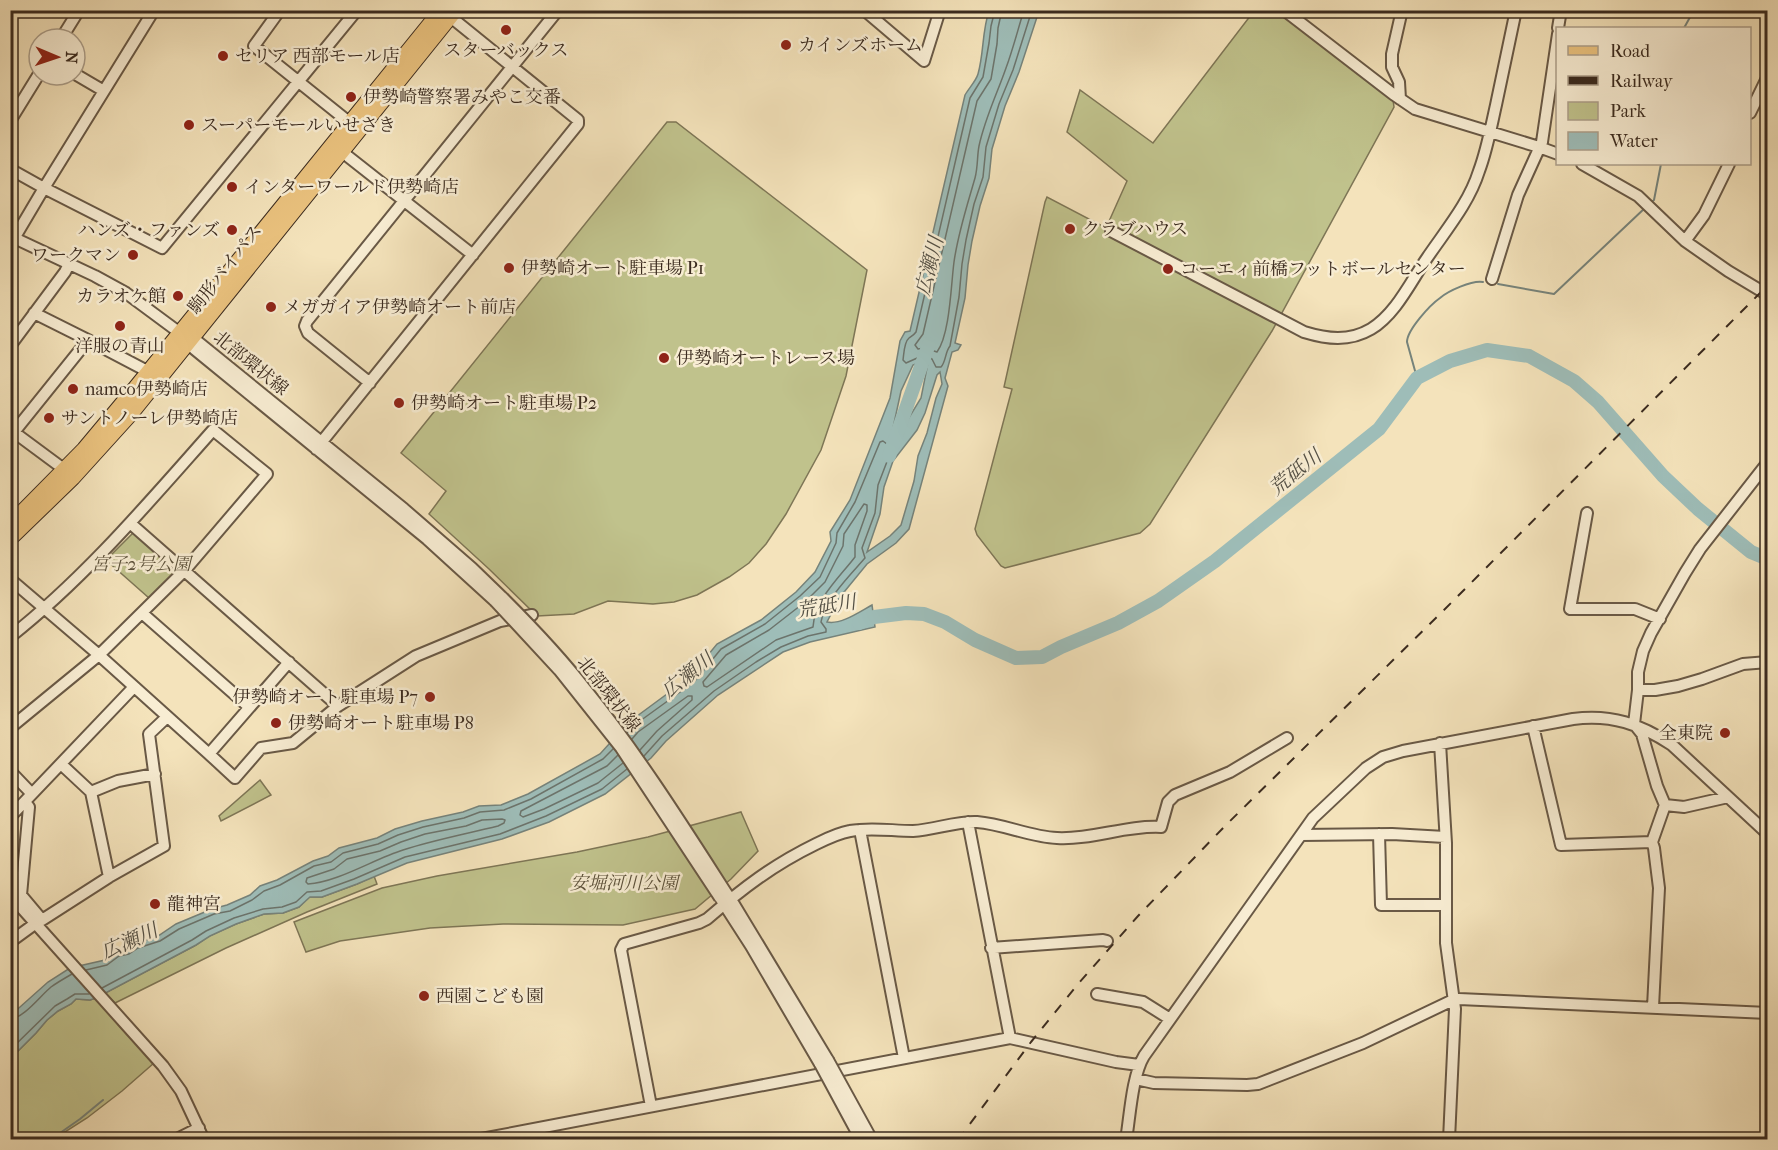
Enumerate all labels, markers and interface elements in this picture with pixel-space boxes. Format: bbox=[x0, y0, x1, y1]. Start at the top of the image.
marker: スターバックス bbox=[499, 23, 513, 37]
north arrow bbox=[27, 27, 87, 87]
legend bbox=[1556, 27, 1751, 165]
place label: カインズホーム bbox=[798, 35, 923, 56]
marker: カインズホーム bbox=[779, 38, 793, 52]
place label: スターバックス bbox=[444, 40, 568, 61]
text: Road bbox=[1610, 41, 1650, 62]
place label: セリア 西部モール店 bbox=[235, 46, 400, 67]
marker: セリア 西部モール店 bbox=[216, 49, 230, 63]
text: N bbox=[62, 51, 81, 65]
text: Railway bbox=[1610, 71, 1674, 92]
place label: 伊勢崎警察署みやこ交番 bbox=[363, 87, 561, 108]
marker: 伊勢崎警察署みやこ交番 bbox=[344, 90, 358, 104]
text: Park bbox=[1610, 101, 1647, 122]
place label: スーパーモールいせさき bbox=[201, 115, 396, 136]
marker: スーパーモールいせさき bbox=[182, 118, 196, 132]
text: Water bbox=[1609, 131, 1658, 152]
place label: インターワールド伊勢崎店 bbox=[244, 177, 459, 198]
marker: インターワールド伊勢崎店 bbox=[225, 180, 239, 194]
place label: クラブハウス bbox=[1082, 219, 1188, 240]
place label: ハンズ・ファンズ bbox=[77, 220, 220, 241]
street label: 駒形バイパス bbox=[184, 220, 267, 318]
marker: クラブハウス bbox=[1063, 222, 1077, 236]
marker: ハンズ・ファンズ bbox=[225, 223, 239, 237]
water label: 広瀬川 bbox=[911, 232, 948, 298]
place label: ワークマン bbox=[31, 245, 121, 266]
marker: ワークマン bbox=[126, 248, 140, 262]
place label: 伊勢崎オート駐車場 P1 bbox=[521, 258, 704, 279]
place label: コーエィ前橋フットボールセンター bbox=[1180, 259, 1466, 280]
marker: 伊勢崎オート駐車場 P1 bbox=[502, 261, 516, 275]
marker: コーエィ前橋フットボールセンター bbox=[1161, 262, 1175, 276]
place label: カラオケ館 bbox=[76, 286, 166, 307]
marker: カラオケ館 bbox=[171, 289, 185, 303]
place label: メガガイア伊勢崎オート前店 bbox=[283, 297, 516, 318]
marker: メガガイア伊勢崎オート前店 bbox=[264, 300, 278, 314]
marker: 洋服の青山 bbox=[113, 319, 127, 333]
street label: 北部環状線 bbox=[209, 327, 292, 400]
place label: 洋服の青山 bbox=[75, 336, 165, 357]
place label: 伊勢崎オートレース場 bbox=[676, 348, 855, 369]
marker: 伊勢崎オートレース場 bbox=[657, 351, 671, 365]
place label: namco伊勢崎店 bbox=[85, 379, 208, 400]
marker: namco伊勢崎店 bbox=[66, 382, 80, 396]
place label: 伊勢崎オート駐車場 P2 bbox=[411, 393, 597, 414]
marker: 伊勢崎オート駐車場 P2 bbox=[392, 396, 406, 410]
place label: サントノーレ伊勢崎店 bbox=[61, 408, 238, 429]
marker: サントノーレ伊勢崎店 bbox=[42, 411, 56, 425]
water label: 荒砥川 bbox=[1265, 443, 1327, 500]
park label: 宮子2号公園 bbox=[91, 554, 194, 575]
water label: 荒砥川 bbox=[795, 590, 859, 623]
water label: 広瀬川 bbox=[657, 646, 719, 703]
street label: 北部環状線 bbox=[573, 652, 645, 736]
place label: 伊勢崎オート駐車場 P7 bbox=[233, 687, 418, 708]
marker: 伊勢崎オート駐車場 P7 bbox=[423, 690, 437, 704]
place label: 伊勢崎オート駐車場 P8 bbox=[288, 713, 474, 734]
marker: 伊勢崎オート駐車場 P8 bbox=[269, 716, 283, 730]
place label: 全東院 bbox=[1659, 723, 1713, 744]
marker: 全東院 bbox=[1718, 726, 1732, 740]
park label: 安堀河川公園 bbox=[570, 873, 681, 894]
place label: 龍神宮 bbox=[167, 894, 221, 915]
marker: 龍神宮 bbox=[148, 897, 162, 911]
water label: 広瀬川 bbox=[97, 918, 163, 964]
place label: 西園こども園 bbox=[436, 986, 544, 1007]
marker: 西園こども園 bbox=[417, 989, 431, 1003]

